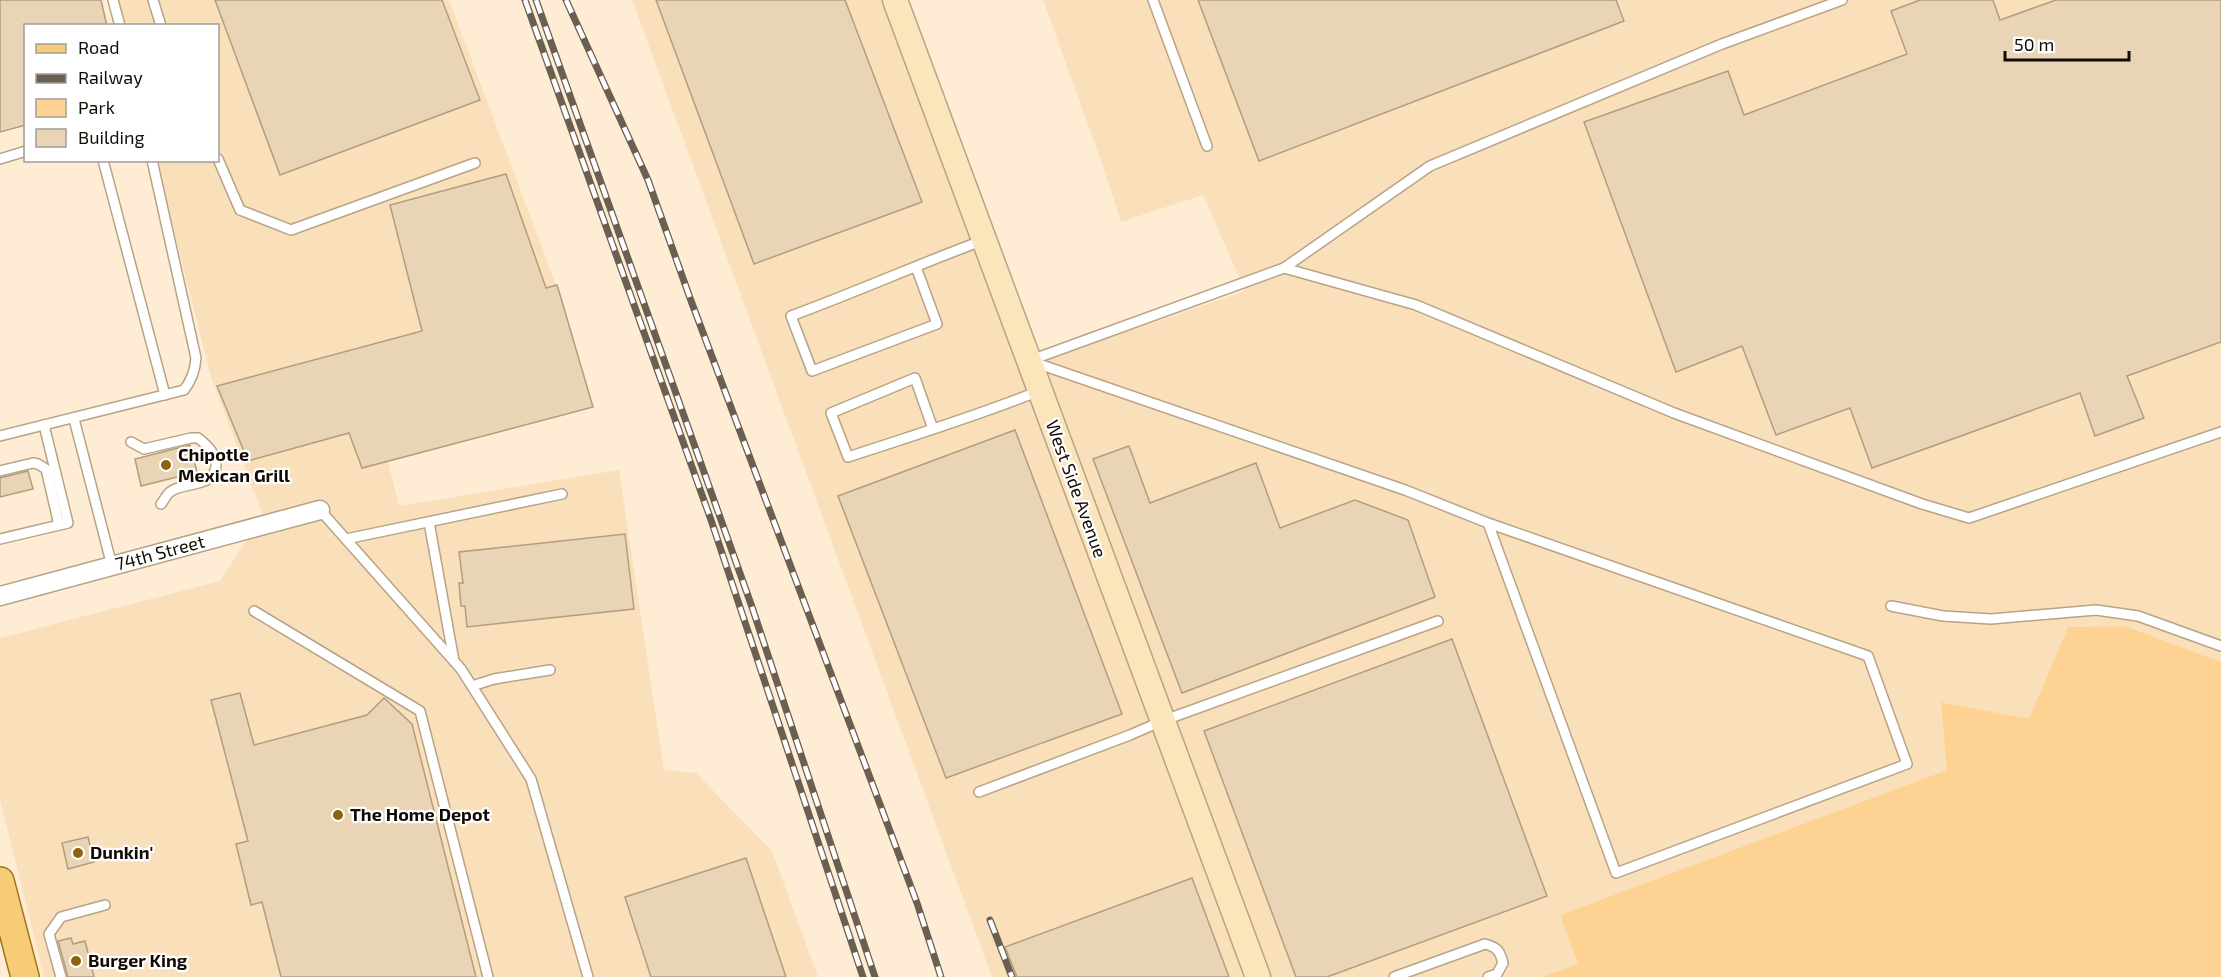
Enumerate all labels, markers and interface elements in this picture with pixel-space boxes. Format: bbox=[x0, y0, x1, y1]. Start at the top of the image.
legend bbox=[24, 24, 219, 162]
scale bar bbox=[2005, 24, 2130, 62]
text: 50 m bbox=[2014, 33, 2054, 55]
text: Road bbox=[78, 36, 119, 58]
text: Railway bbox=[78, 66, 143, 88]
text: Park bbox=[78, 96, 115, 118]
text: Building bbox=[78, 126, 145, 148]
street label: West Side Avenue bbox=[1042, 417, 1112, 560]
place label: Chipotle Mexican Grill bbox=[178, 443, 290, 486]
marker: Chipotle Mexican Grill bbox=[159, 458, 173, 472]
street label: 74th Street bbox=[113, 530, 207, 575]
place label: The Home Depot bbox=[350, 803, 490, 825]
marker: The Home Depot bbox=[331, 808, 345, 822]
place label: Dunkin' bbox=[90, 841, 153, 863]
marker: Dunkin' bbox=[71, 846, 85, 860]
place label: Burger King bbox=[88, 949, 188, 971]
marker: Burger King bbox=[69, 954, 83, 968]

